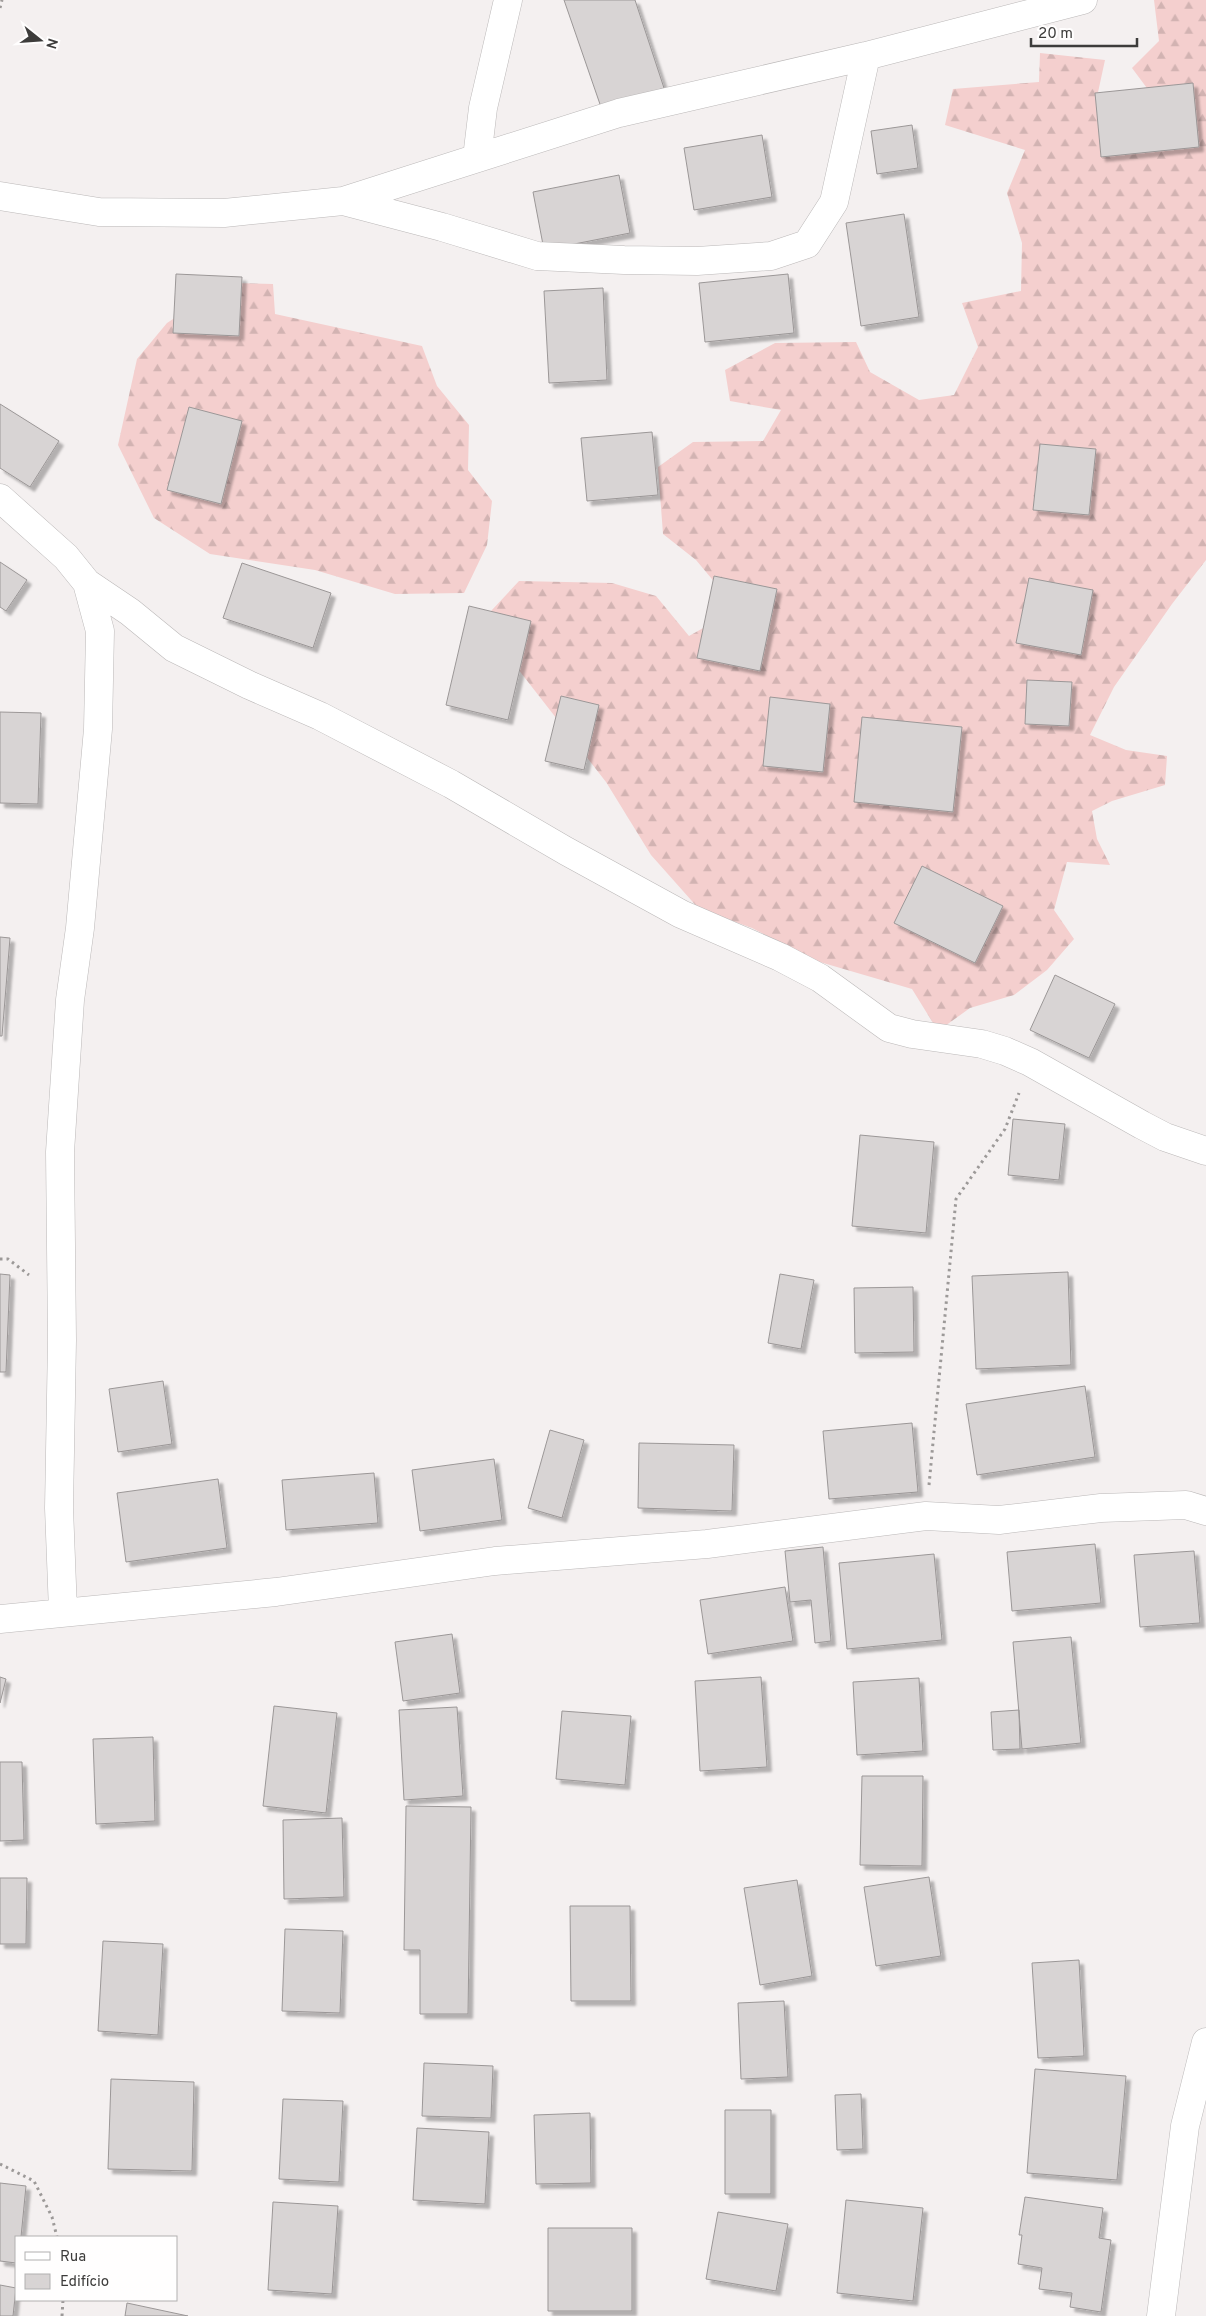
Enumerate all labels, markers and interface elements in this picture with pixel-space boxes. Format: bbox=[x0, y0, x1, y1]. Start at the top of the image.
north arrow bbox=[15, 15, 65, 65]
scale bar bbox=[1031, 15, 1137, 47]
text: 20 m bbox=[1038, 25, 1073, 44]
text: N bbox=[41, 36, 61, 51]
legend bbox=[15, 2236, 178, 2301]
text: Rua bbox=[60, 2248, 86, 2267]
text: Edifício bbox=[60, 2273, 109, 2292]

